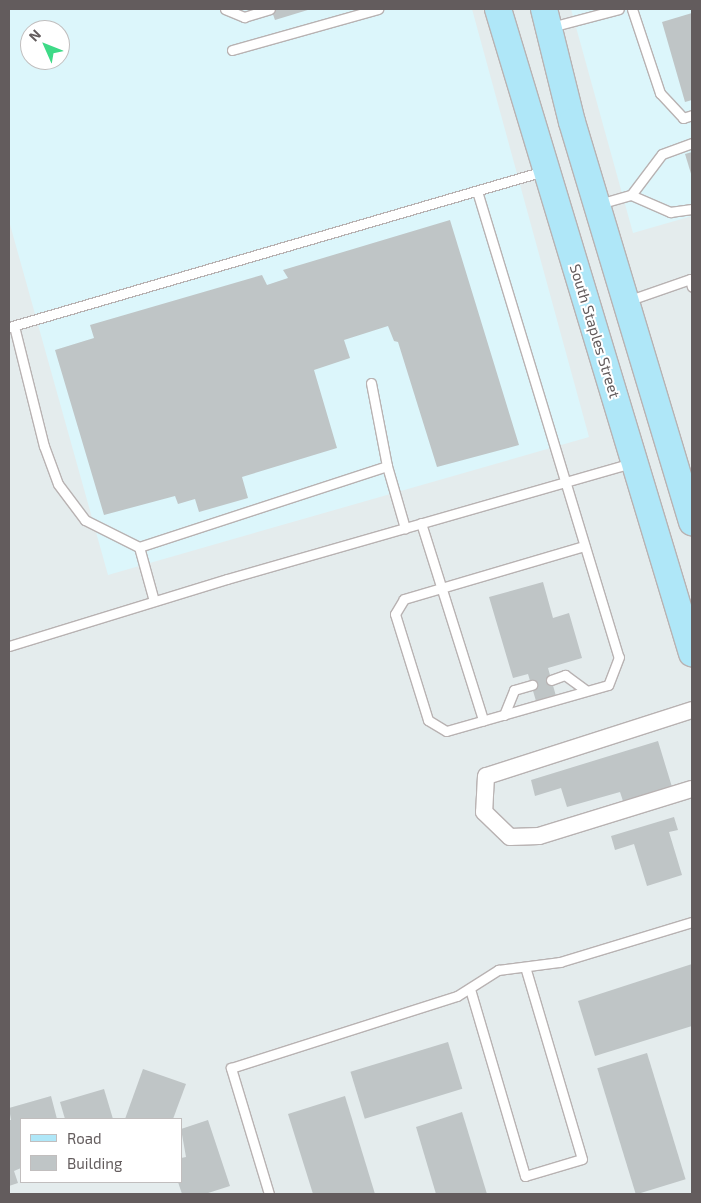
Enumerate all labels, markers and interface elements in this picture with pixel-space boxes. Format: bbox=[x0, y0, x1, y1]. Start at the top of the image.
north arrow bbox=[20, 20, 70, 70]
text: N bbox=[25, 25, 44, 44]
street label: South Staples Street bbox=[566, 262, 624, 400]
legend bbox=[20, 1118, 182, 1183]
text: Road bbox=[67, 1129, 102, 1147]
text: Building bbox=[67, 1154, 122, 1172]

